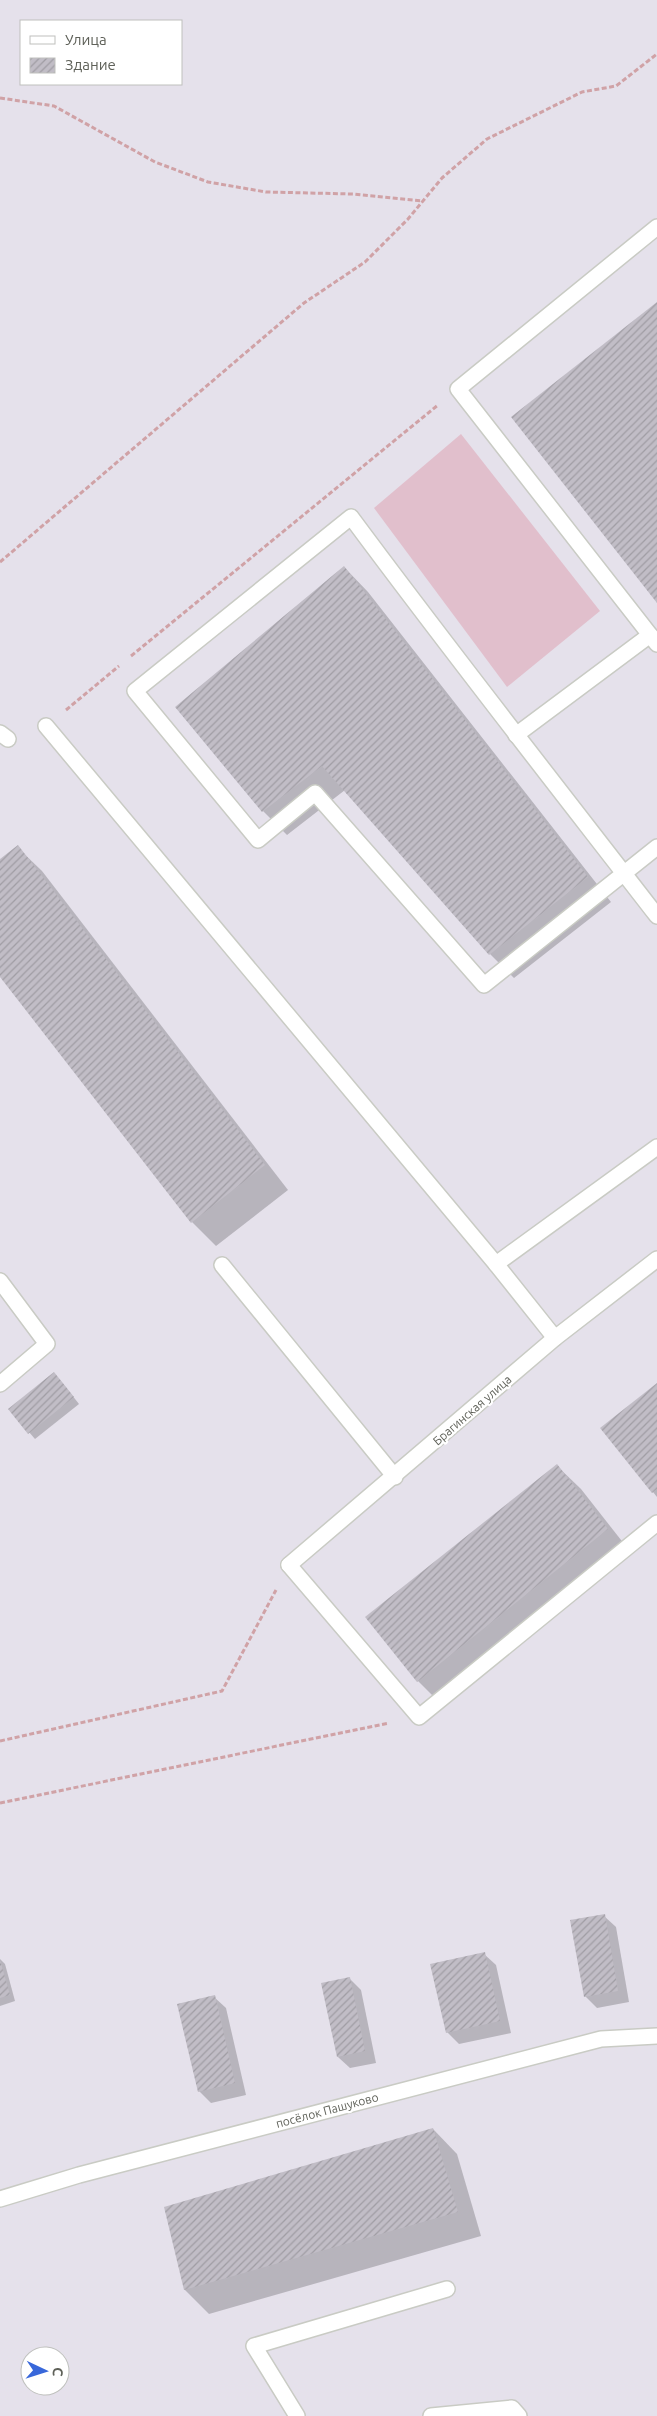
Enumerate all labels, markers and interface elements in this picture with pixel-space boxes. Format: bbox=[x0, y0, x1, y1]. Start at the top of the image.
legend bbox=[20, 20, 182, 85]
text: Улица bbox=[65, 31, 107, 48]
text: Здание bbox=[65, 56, 116, 73]
street label: Брагинская улица bbox=[430, 1372, 514, 1448]
street label: посёлок Пашуково bbox=[274, 2090, 380, 2130]
north arrow bbox=[20, 2346, 70, 2396]
text: С bbox=[50, 2367, 66, 2377]

